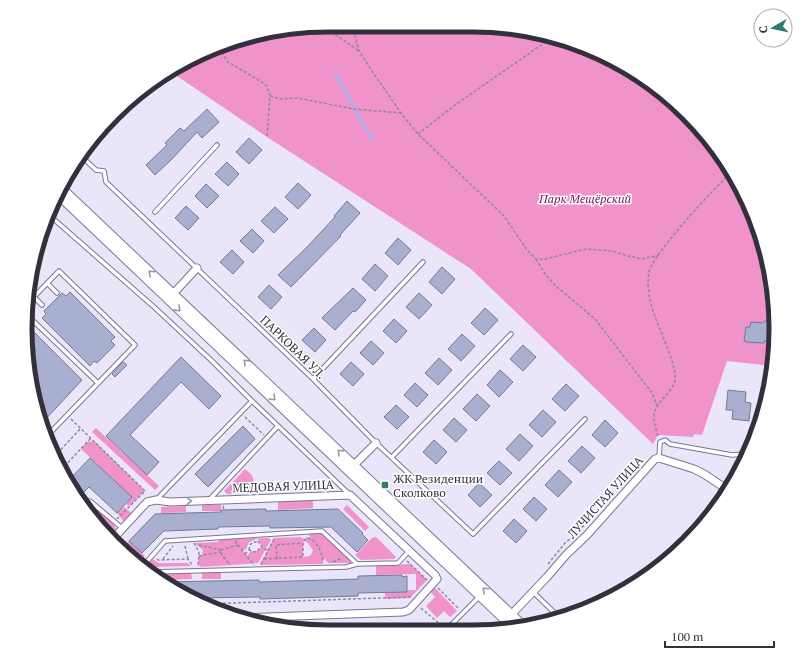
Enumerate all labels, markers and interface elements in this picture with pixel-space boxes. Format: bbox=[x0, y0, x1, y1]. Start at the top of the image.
north arrow bbox=[753, 8, 793, 48]
text: С bbox=[756, 25, 771, 34]
park label: Парк Мещёрский bbox=[538, 191, 631, 206]
one-way arrow bbox=[148, 270, 156, 278]
one-way arrow bbox=[173, 304, 181, 312]
street label: ПАРКОВАЯ УЛ. bbox=[257, 312, 329, 382]
one-way arrow bbox=[243, 360, 251, 367]
one-way arrow bbox=[268, 394, 275, 401]
one-way arrow bbox=[337, 449, 345, 457]
street label: ЛУЧИСТАЯ УЛИЦА bbox=[563, 452, 647, 542]
place label: ЖК Резиденции Сколково bbox=[393, 471, 483, 500]
street label: МЕДОВАЯ УЛИЦА bbox=[232, 477, 335, 495]
marker: ЖК Резиденции Сколково bbox=[380, 480, 390, 490]
one-way arrow bbox=[186, 497, 192, 506]
one-way arrow bbox=[482, 587, 490, 595]
scale bar bbox=[665, 623, 774, 649]
text: 100 m bbox=[671, 629, 704, 644]

